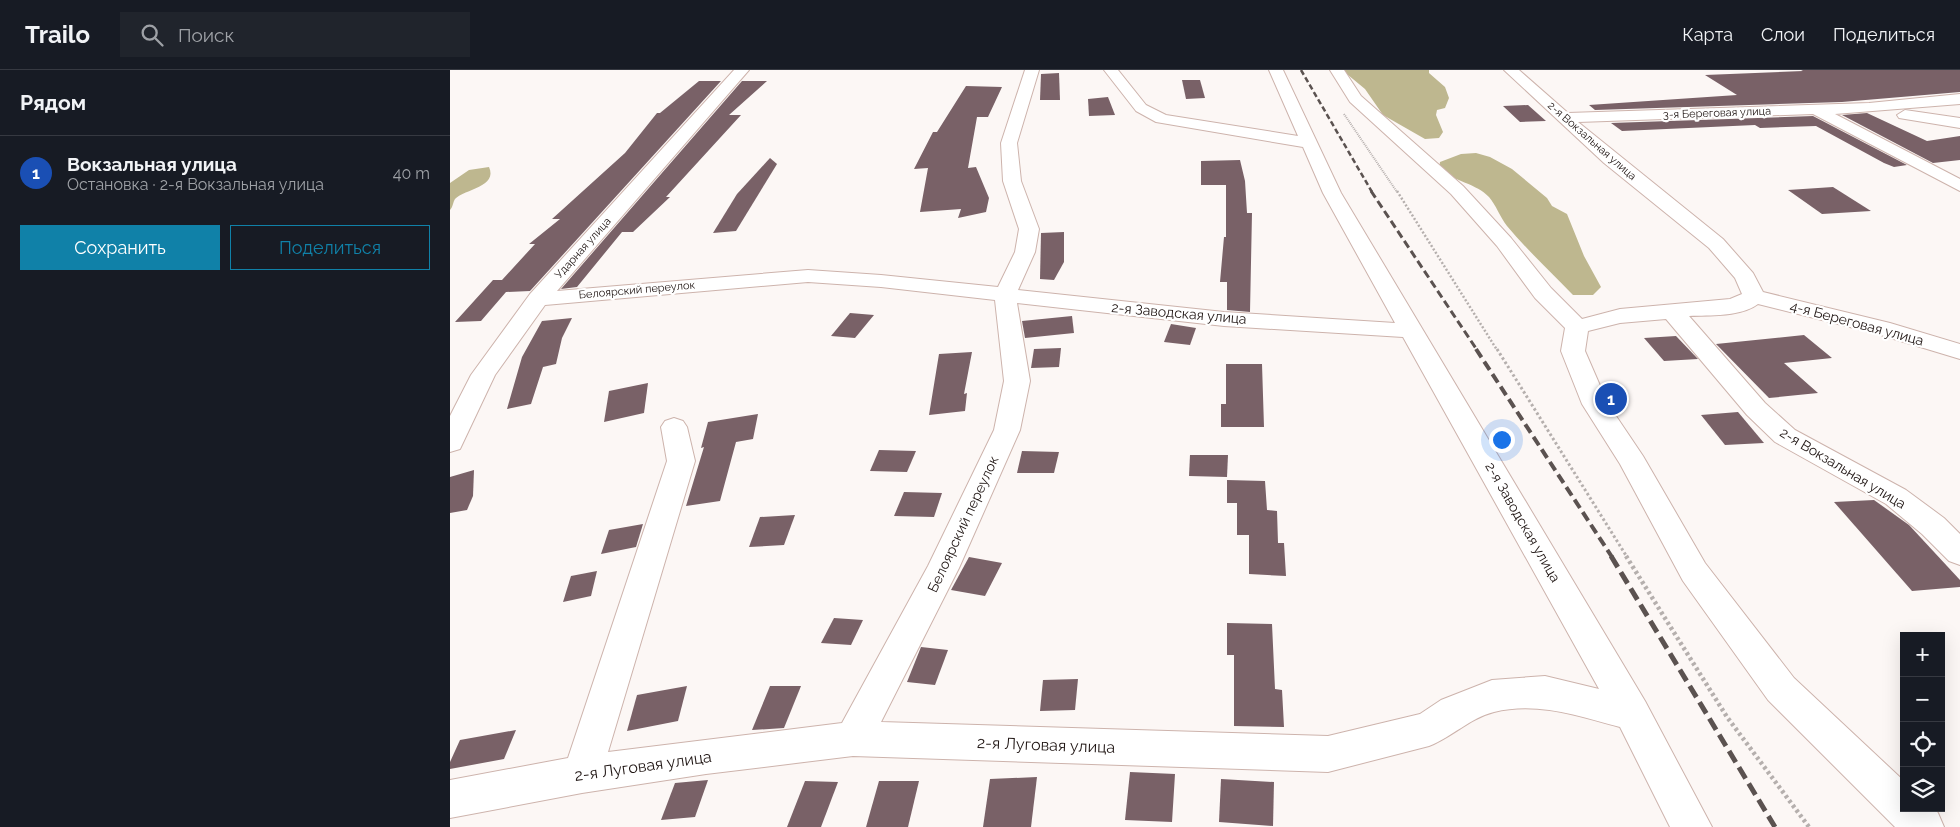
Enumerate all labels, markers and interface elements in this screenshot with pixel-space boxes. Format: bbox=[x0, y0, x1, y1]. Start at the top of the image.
search box bbox=[120, 12, 470, 57]
text: Trailo bbox=[25, 20, 90, 49]
icon: search bbox=[138, 21, 166, 49]
text: Поиск bbox=[178, 24, 234, 46]
text: Карта bbox=[1682, 24, 1733, 45]
text: Слои bbox=[1761, 24, 1805, 45]
text: Поделиться bbox=[1833, 24, 1935, 45]
text: Рядом bbox=[20, 90, 86, 115]
street label: 2-я Вокзальная улица bbox=[1545, 99, 1639, 183]
street label: 3-я Береговая улица bbox=[1663, 105, 1771, 121]
text: Вокзальная улица bbox=[67, 153, 237, 175]
text: 1 bbox=[32, 164, 40, 183]
text: 40 m bbox=[393, 164, 430, 183]
text: Остановка · 2-я Вокзальная улица bbox=[67, 175, 324, 194]
street label: Ударная улица bbox=[552, 215, 614, 281]
button: Сохранить bbox=[20, 225, 220, 270]
button: Поделиться bbox=[230, 225, 430, 270]
street label: Белоярский переулок bbox=[578, 278, 696, 302]
street label: 4-я Береговая улица bbox=[1788, 297, 1926, 349]
street label: 2-я Заводская улица bbox=[1111, 299, 1247, 327]
pin: 1 bbox=[1595, 380, 1627, 418]
street label: 2-я Вокзальная улица bbox=[1777, 424, 1909, 512]
your location bbox=[1489, 427, 1515, 453]
street label: Белоярский переулок bbox=[924, 453, 1002, 595]
street label: 2-я Заводская улица bbox=[1482, 459, 1564, 585]
map controls bbox=[1900, 632, 1945, 812]
button: + bbox=[1900, 632, 1945, 677]
button: − bbox=[1900, 677, 1945, 722]
button: locate bbox=[1900, 722, 1945, 767]
street label: 2-я Луговая улица bbox=[977, 733, 1115, 757]
street label: 2-я Луговая улица bbox=[573, 747, 713, 785]
button: layers bbox=[1900, 767, 1945, 812]

